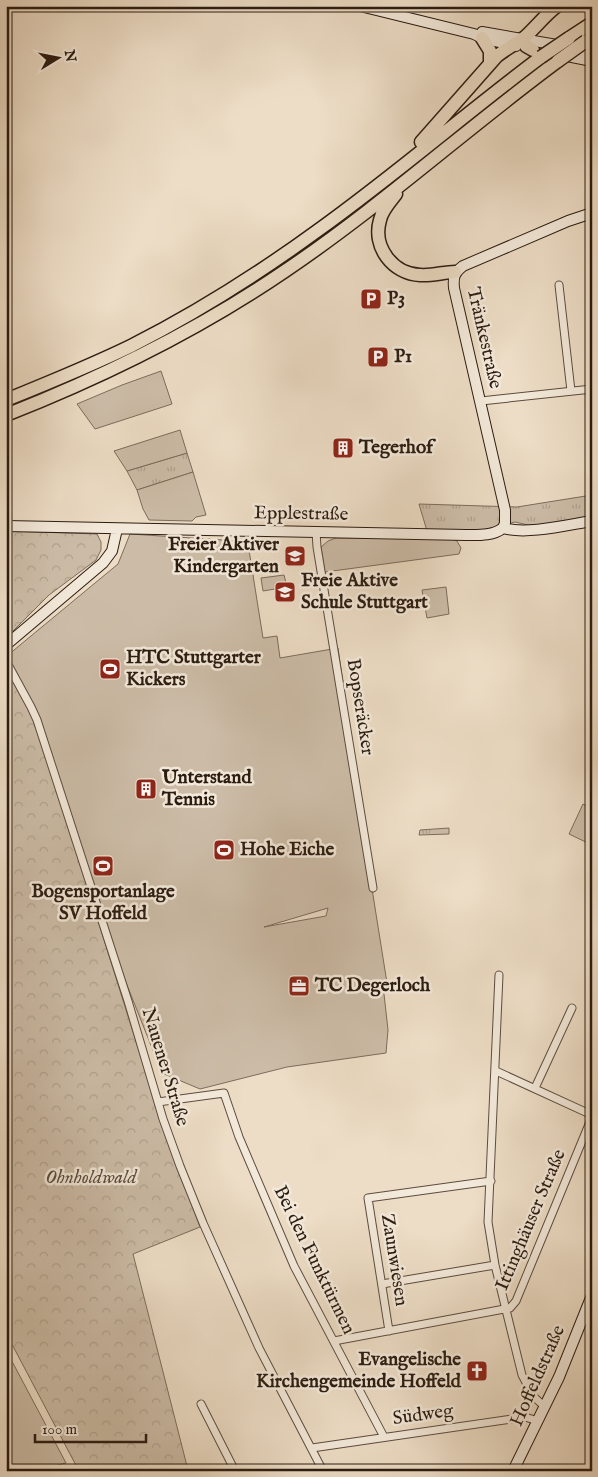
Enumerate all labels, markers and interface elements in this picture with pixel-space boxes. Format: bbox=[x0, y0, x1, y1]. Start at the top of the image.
north arrow bbox=[32, 32, 82, 82]
text: N bbox=[60, 47, 80, 63]
street label: Tränkestraße bbox=[461, 285, 507, 391]
parking icon: P3 bbox=[359, 287, 383, 311]
place label: P3 bbox=[387, 287, 405, 311]
parking icon: P1 bbox=[366, 345, 390, 369]
place label: P1 bbox=[394, 345, 412, 369]
building icon: Tegerhof bbox=[331, 436, 355, 460]
place label: Tegerhof bbox=[358, 436, 436, 460]
street label: Epplestraße bbox=[254, 501, 349, 527]
place label: Freier Aktiver Kindergarten bbox=[168, 533, 280, 579]
school or university icon: Freier Aktiver Kindergarten bbox=[283, 544, 307, 568]
place label: Freie Aktive Schule Stuttgart bbox=[301, 569, 428, 615]
school or university icon: Freie Aktive Schule Stuttgart bbox=[273, 580, 297, 604]
place label: HTC Stuttgarter Kickers bbox=[126, 646, 262, 692]
sports icon: HTC Stuttgarter Kickers bbox=[98, 657, 122, 681]
street label: Bopseräcker bbox=[341, 657, 379, 757]
place label: Unterstand Tennis bbox=[161, 766, 252, 812]
building icon: Unterstand Tennis bbox=[134, 777, 158, 801]
sports icon: Hohe Eiche bbox=[212, 838, 236, 862]
place label: Hohe Eiche bbox=[240, 838, 334, 862]
sports icon: Bogensportanlage SV Hoffeld bbox=[91, 854, 115, 878]
place label: Bogensportanlage SV Hoffeld bbox=[31, 880, 175, 926]
office icon: TC Degerloch bbox=[287, 974, 311, 998]
place label: TC Degerloch bbox=[314, 974, 431, 998]
street label: Nauener Straße bbox=[136, 1005, 194, 1129]
street label: Ittinghäuser Straße bbox=[490, 1145, 572, 1294]
park label: Ohnholdwald bbox=[46, 1166, 138, 1190]
street label: Bei den Funktürmen bbox=[268, 1182, 360, 1338]
street label: Zaunwiesen bbox=[375, 1212, 413, 1308]
street label: Hoffeldstraße bbox=[505, 1321, 571, 1430]
place label: Evangelische Kirchengemeinde Hoffeld bbox=[256, 1348, 462, 1394]
church icon: Evangelische Kirchengemeinde Hoffeld bbox=[465, 1359, 489, 1383]
street label: Südweg bbox=[391, 1399, 456, 1431]
scale bar bbox=[35, 1412, 146, 1444]
text: 100 m bbox=[42, 1420, 78, 1439]

